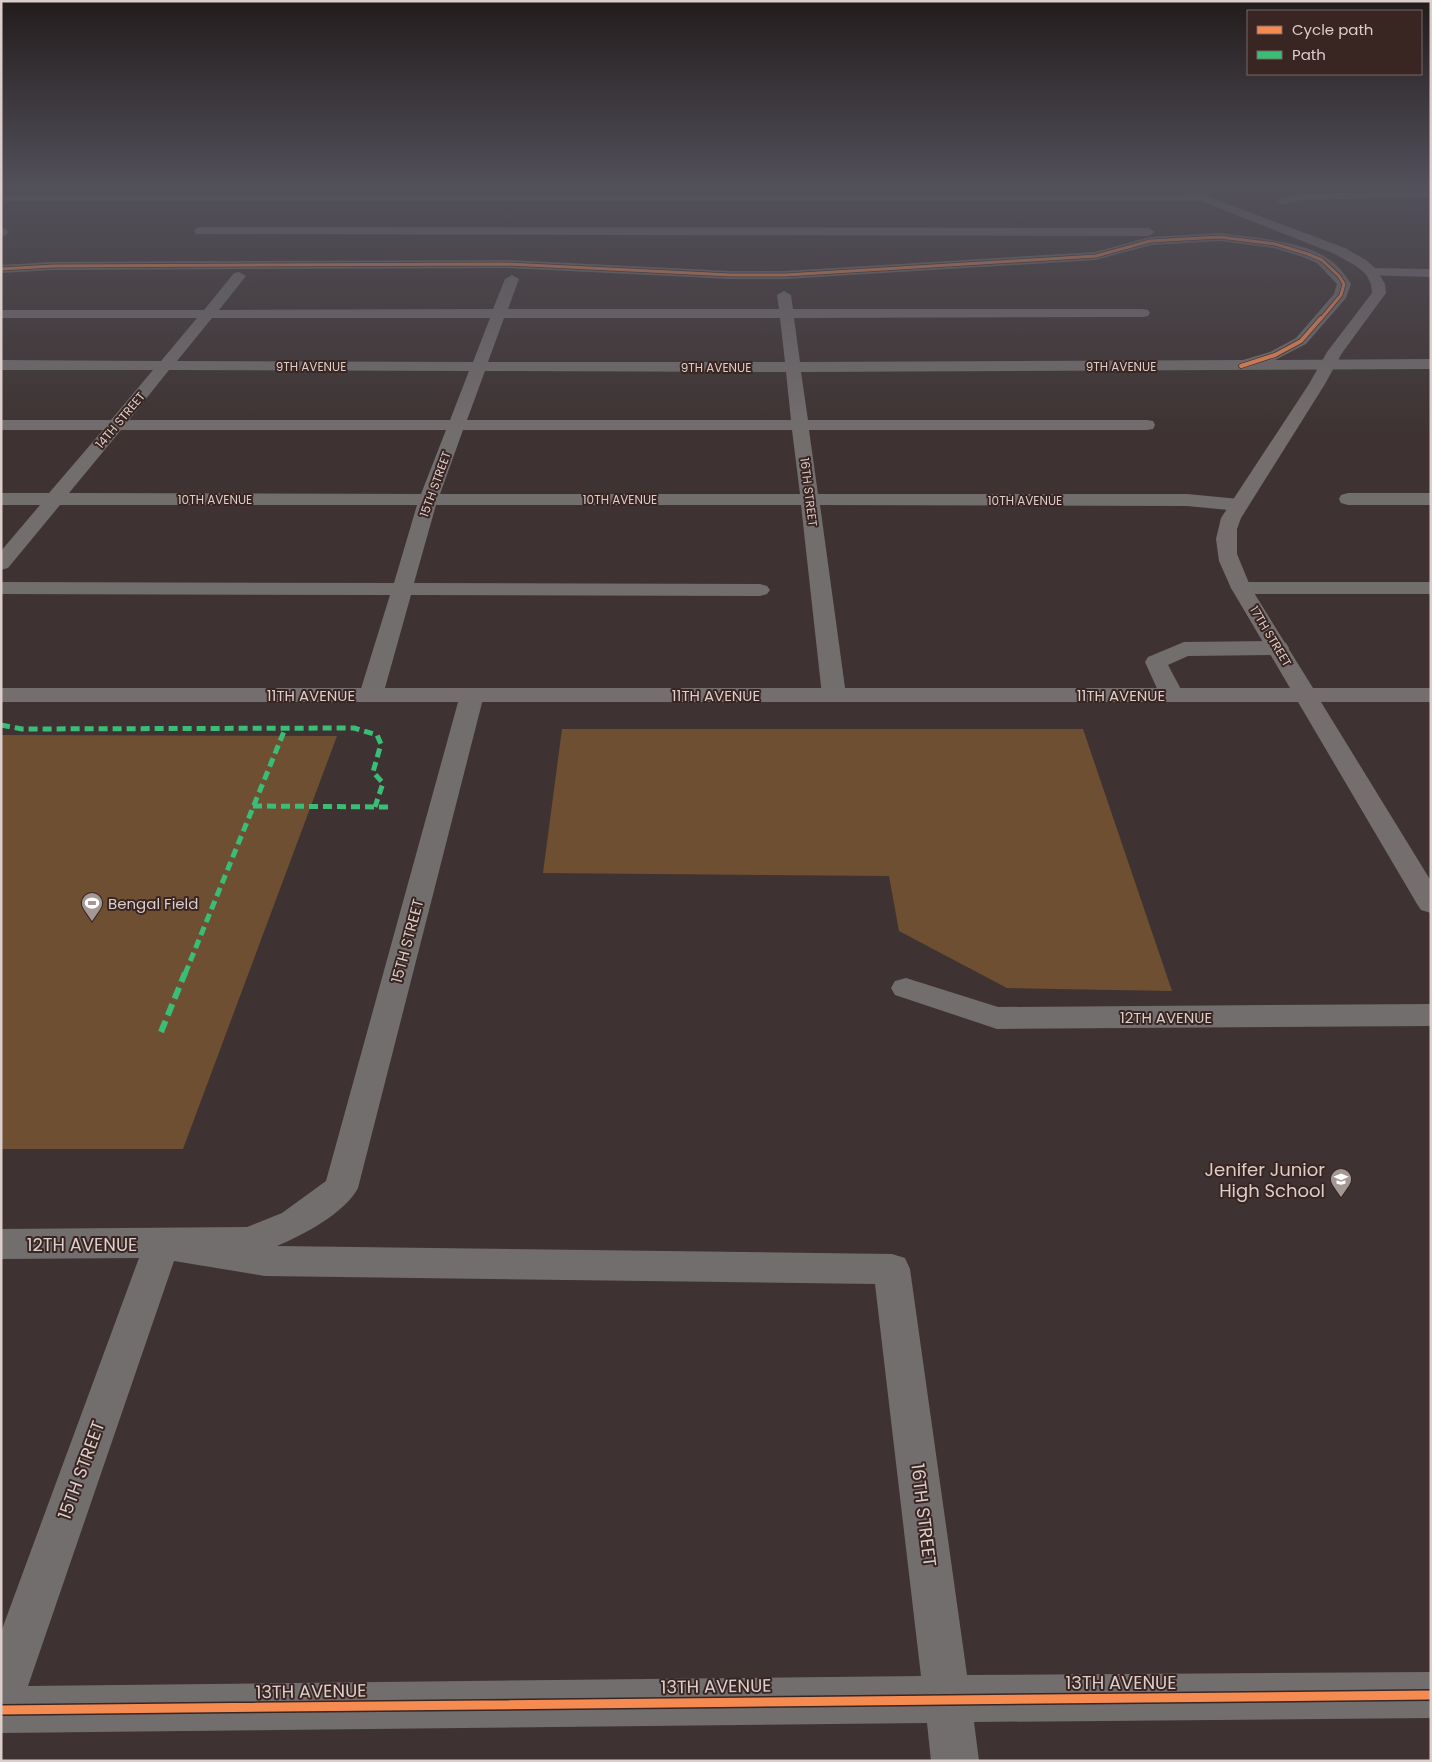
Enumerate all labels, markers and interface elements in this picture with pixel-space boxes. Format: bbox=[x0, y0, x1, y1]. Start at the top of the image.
legend bbox=[1247, 10, 1422, 75]
text: Cycle path bbox=[1292, 19, 1373, 40]
text: Path bbox=[1292, 44, 1326, 65]
street label: 9TH AVENUE bbox=[276, 358, 346, 375]
street label: 9TH AVENUE bbox=[1086, 358, 1156, 375]
street label: 9TH AVENUE bbox=[681, 359, 751, 376]
street label: 14TH STREET bbox=[91, 388, 149, 452]
street label: 15TH STREET bbox=[415, 448, 455, 519]
street label: 16TH STREET bbox=[796, 457, 822, 528]
street label: 10TH AVENUE bbox=[178, 491, 252, 508]
street label: 10TH AVENUE bbox=[583, 491, 657, 508]
street label: 10TH AVENUE bbox=[988, 492, 1062, 509]
street label: 17TH STREET bbox=[1246, 602, 1296, 670]
street label: 11TH AVENUE bbox=[267, 685, 355, 706]
street label: 11TH AVENUE bbox=[672, 685, 760, 706]
street label: 11TH AVENUE bbox=[1077, 685, 1165, 706]
sports icon: Bengal Field bbox=[80, 891, 104, 922]
place label: Bengal Field bbox=[108, 893, 198, 914]
street label: 15TH STREET bbox=[386, 897, 428, 985]
street label: 12TH AVENUE bbox=[1120, 1007, 1212, 1028]
place label: Jenifer Junior High School bbox=[1205, 1157, 1325, 1203]
school or university icon: Jenifer Junior High School bbox=[1329, 1167, 1353, 1198]
street label: 12TH AVENUE bbox=[27, 1232, 137, 1257]
street label: 15TH STREET bbox=[52, 1417, 111, 1523]
street label: 16TH STREET bbox=[905, 1462, 943, 1568]
street label: 13TH AVENUE bbox=[1066, 1670, 1176, 1695]
street label: 13TH AVENUE bbox=[660, 1673, 772, 1699]
street label: 13TH AVENUE bbox=[255, 1678, 367, 1704]

